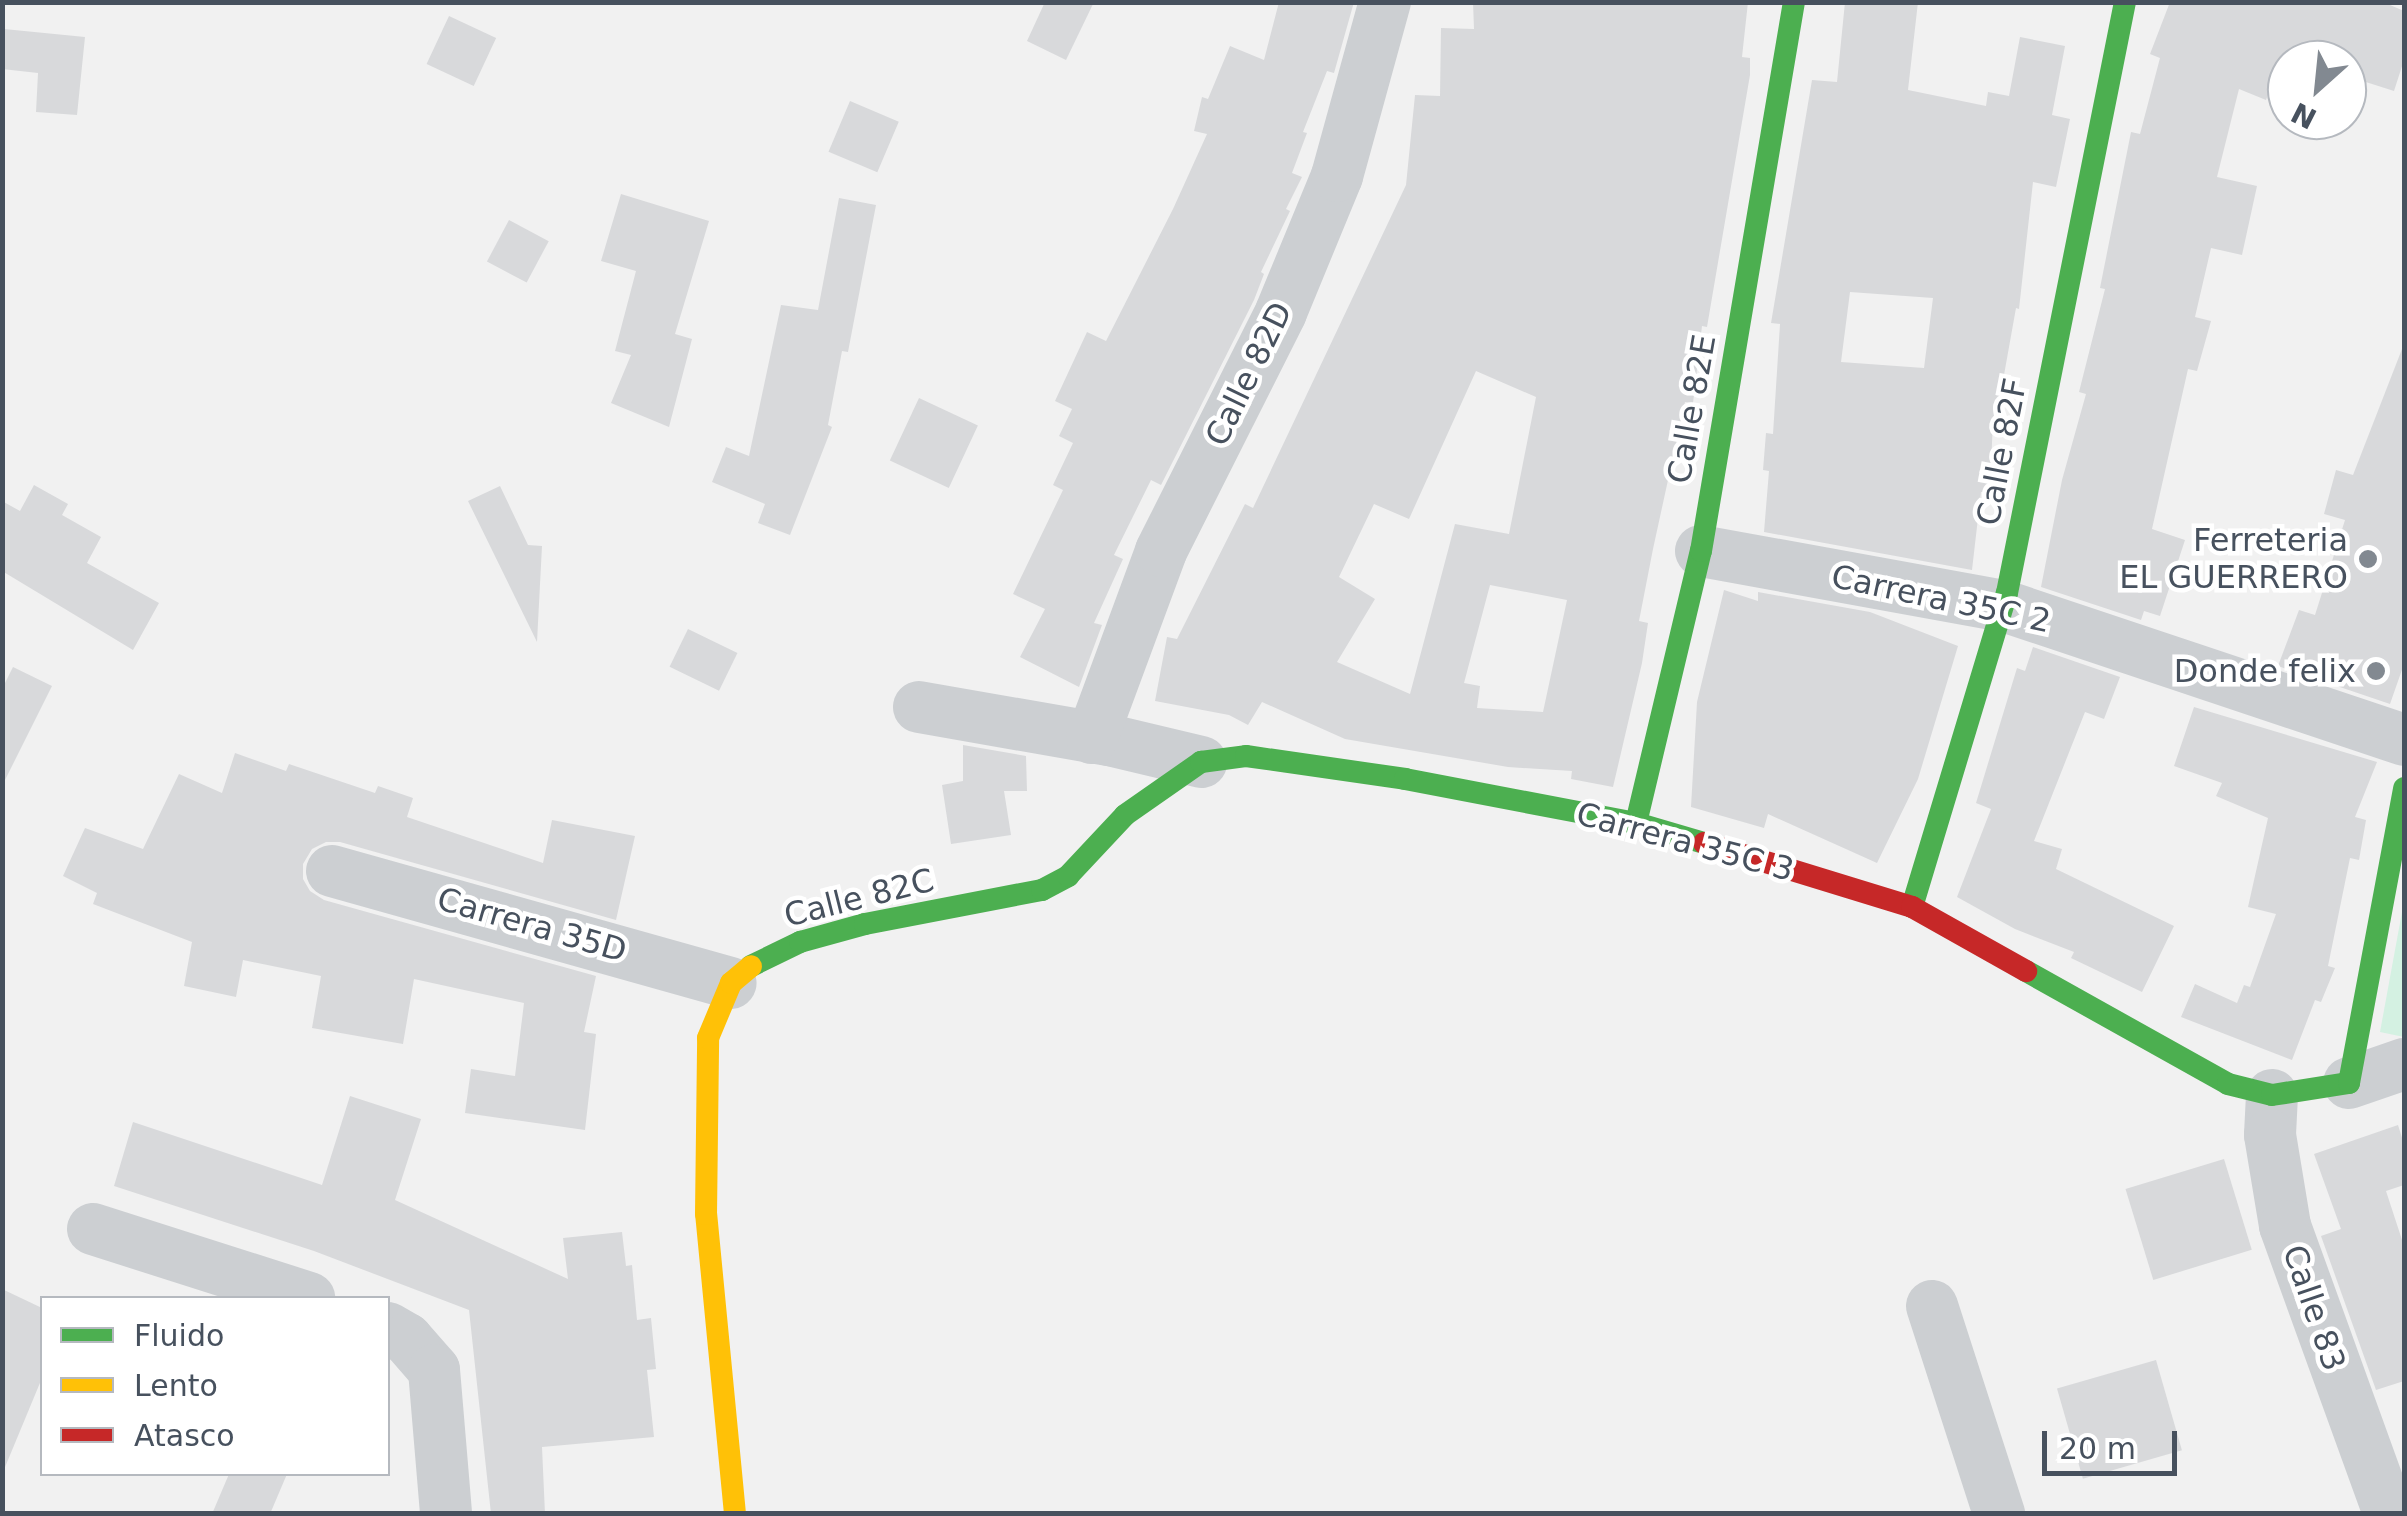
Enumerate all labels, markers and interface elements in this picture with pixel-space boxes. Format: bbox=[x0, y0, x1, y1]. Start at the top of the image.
north arrow bbox=[2267, 40, 2367, 140]
text: N bbox=[2286, 95, 2322, 135]
street label: Calle 82D bbox=[1198, 296, 1300, 452]
street label: Calle 82E bbox=[1660, 332, 1724, 486]
street label: Calle 82F bbox=[1969, 375, 2035, 529]
place label: Ferreteria EL GUERRERO bbox=[2119, 522, 2348, 597]
marker: Ferreteria EL GUERRERO bbox=[2357, 548, 2379, 570]
street label: Carrera 35C 2 bbox=[1828, 557, 2054, 641]
place label: Donde felix bbox=[2174, 652, 2356, 690]
marker: Donde felix bbox=[2365, 660, 2387, 682]
street label: Carrera 35C 3 bbox=[1572, 795, 1798, 889]
street label: Calle 82C bbox=[780, 861, 938, 935]
street label: Carrera 35D bbox=[433, 880, 631, 970]
street label: Calle 83 bbox=[2275, 1240, 2353, 1376]
legend bbox=[40, 1296, 390, 1476]
text: Fluido bbox=[134, 1318, 224, 1353]
text: Lento bbox=[134, 1368, 218, 1403]
scale bar bbox=[2047, 1411, 2182, 1473]
text: Atasco bbox=[134, 1418, 235, 1453]
text: 20 m bbox=[2059, 1431, 2136, 1466]

